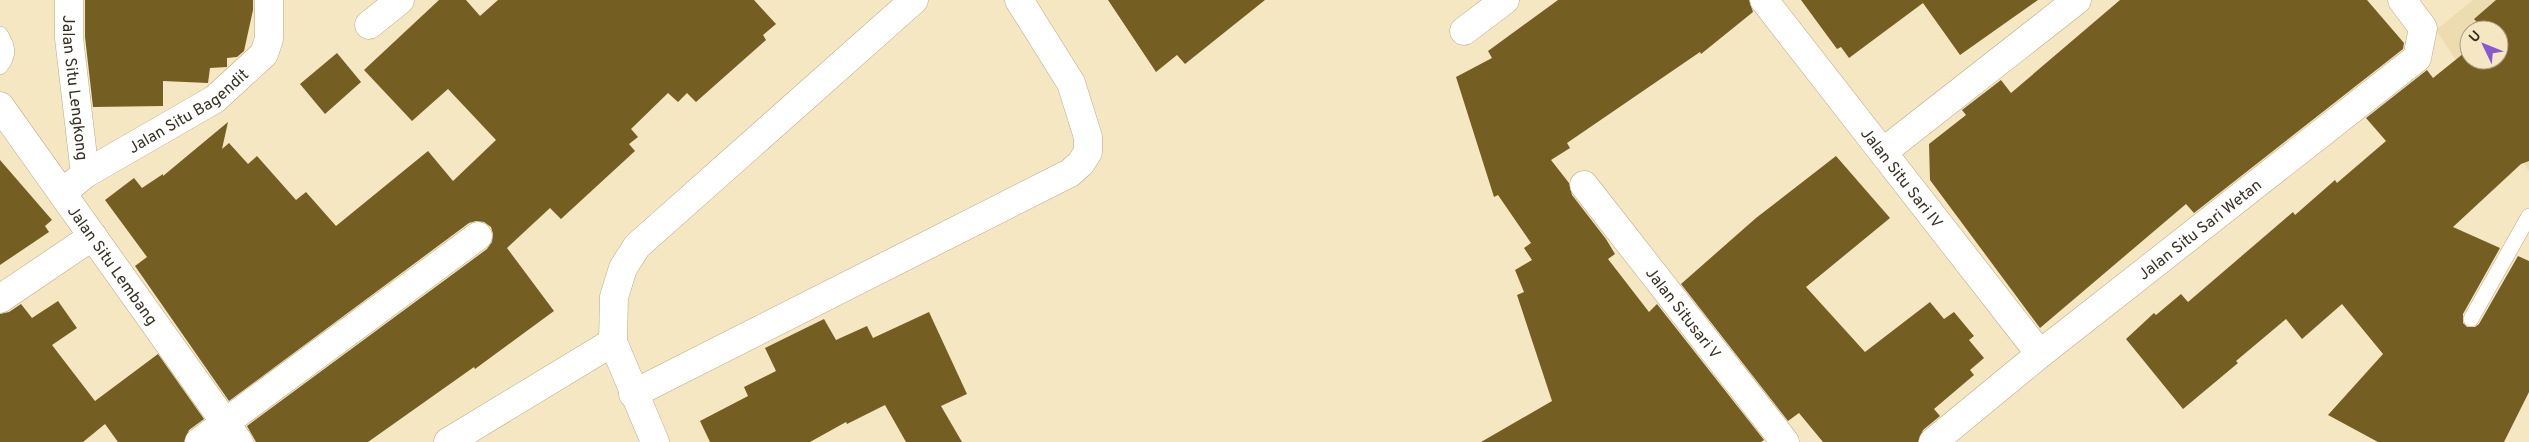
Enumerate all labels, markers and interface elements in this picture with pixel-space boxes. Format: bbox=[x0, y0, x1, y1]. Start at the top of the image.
street label: Jalan Situ Lengkong bbox=[57, 15, 91, 162]
north arrow bbox=[2459, 20, 2509, 70]
text: U bbox=[2466, 28, 2485, 47]
street label: Jalan Situ Bagendit bbox=[125, 65, 253, 159]
street label: Jalan Situ Sari IV bbox=[1855, 124, 1946, 233]
street label: Jalan Situ Sari Wetan bbox=[2135, 176, 2266, 285]
street label: Jalan Situ Lembang bbox=[62, 202, 161, 330]
street label: Jalan Situsari V bbox=[1640, 264, 1724, 364]

